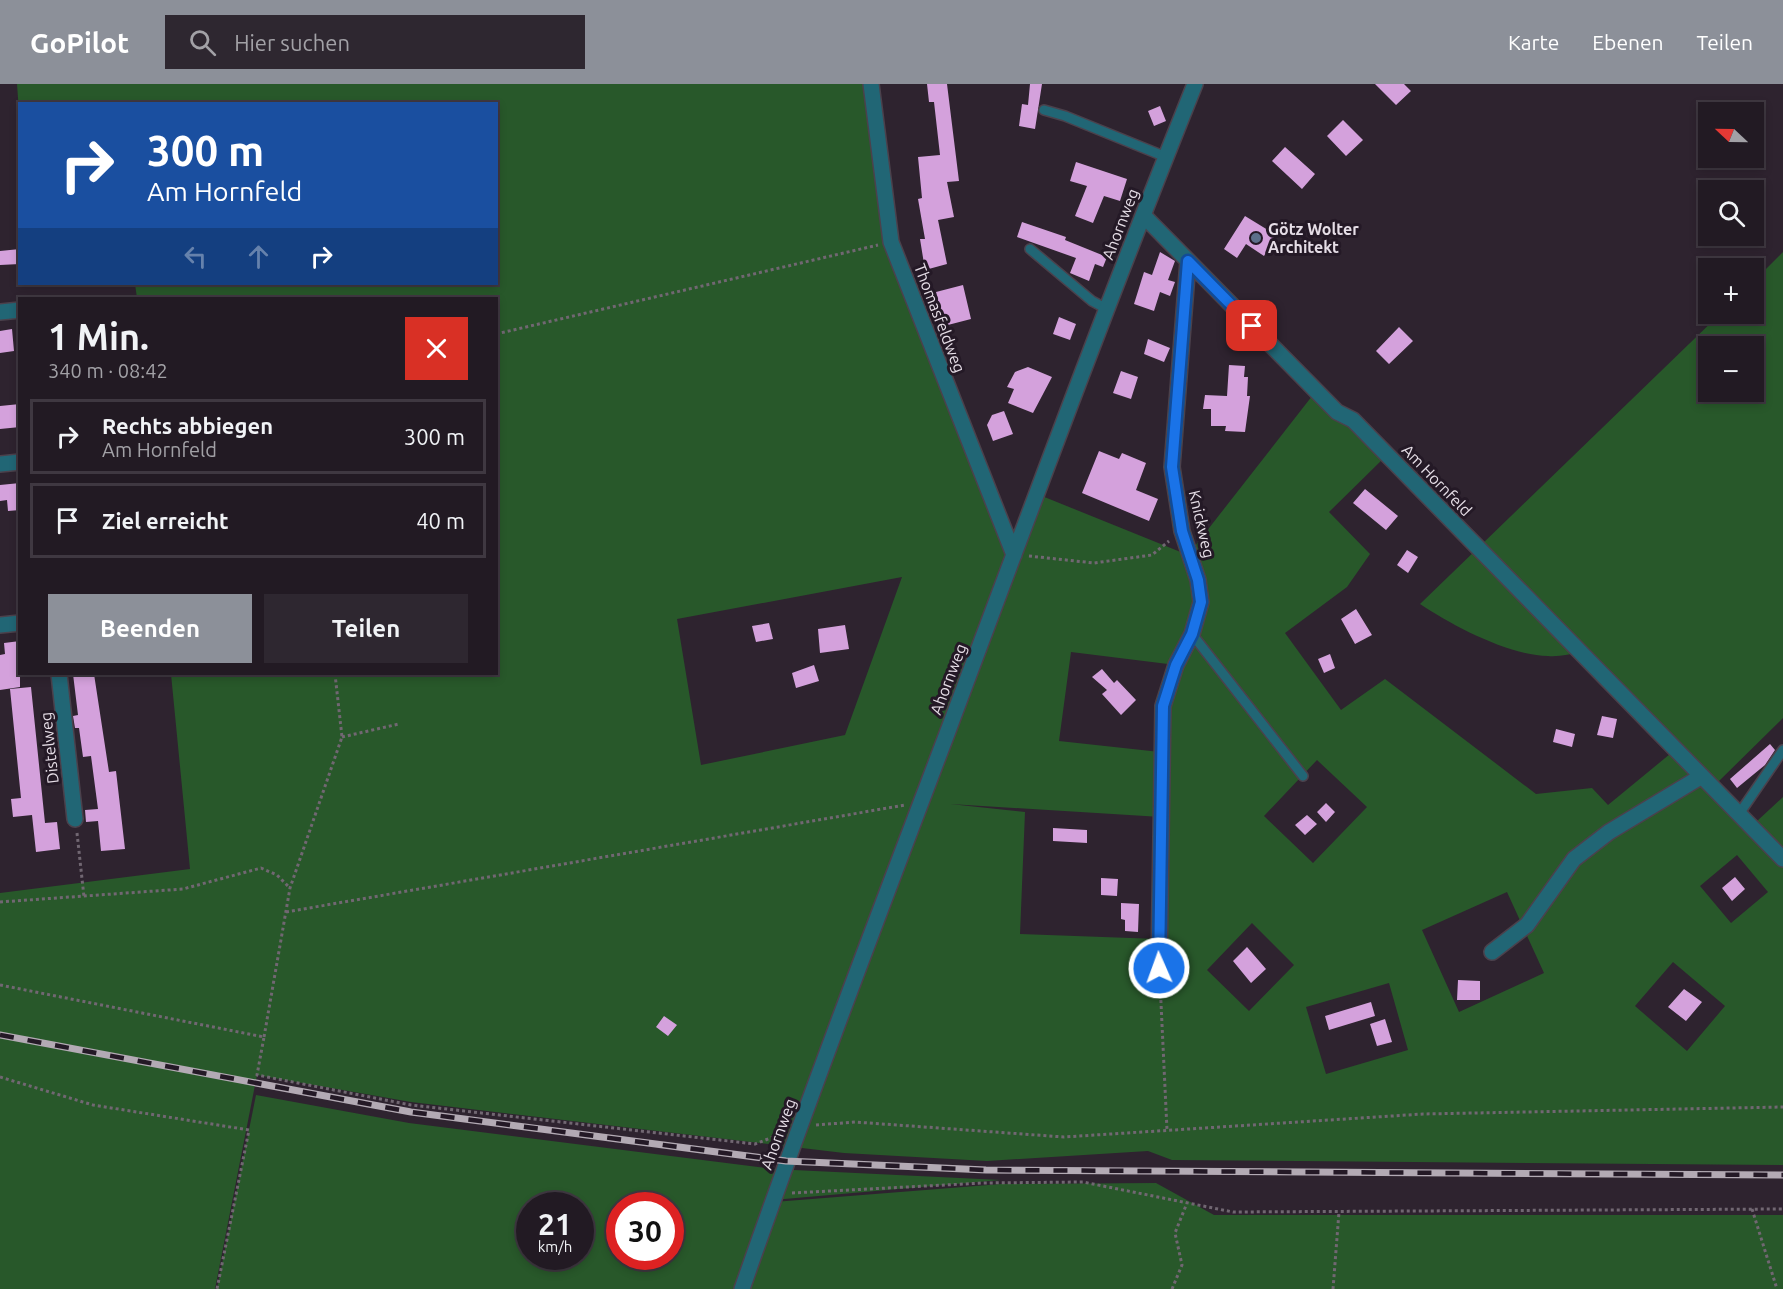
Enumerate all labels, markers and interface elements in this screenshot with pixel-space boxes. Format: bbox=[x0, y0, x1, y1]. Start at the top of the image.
search box bbox=[165, 15, 585, 69]
icon: search bbox=[186, 26, 219, 59]
text: GoPilot bbox=[30, 27, 129, 58]
text: Hier suchen bbox=[234, 30, 350, 55]
text: Karte bbox=[1508, 30, 1559, 54]
text: Ebenen bbox=[1592, 30, 1664, 54]
text: Teilen bbox=[1697, 30, 1753, 54]
north arrow bbox=[1698, 102, 1764, 168]
map controls bbox=[1698, 102, 1764, 402]
icon: right bbox=[48, 126, 126, 204]
text: 300 m bbox=[147, 127, 264, 174]
text: Am Hornfeld bbox=[147, 176, 302, 206]
button: search bbox=[1698, 180, 1764, 246]
street label: Ahornweg bbox=[1098, 186, 1142, 262]
place label: Götz Wolter Architekt bbox=[1268, 220, 1359, 256]
marker: Götz Wolter Architekt bbox=[1249, 231, 1263, 245]
icon: left bbox=[179, 240, 212, 273]
icon: ahead bbox=[242, 240, 275, 273]
icon: right bbox=[305, 240, 338, 273]
button: + bbox=[1698, 258, 1764, 324]
street label: Thomasfeldweg bbox=[911, 261, 969, 375]
pin bbox=[1226, 300, 1277, 351]
icon: arrive bbox=[1235, 309, 1268, 342]
text: 1 Min. bbox=[48, 316, 149, 357]
button: close bbox=[405, 317, 468, 380]
button: − bbox=[1698, 336, 1764, 402]
text: 340 m · 08:42 bbox=[48, 359, 168, 382]
text: Rechts abbiegen bbox=[102, 413, 273, 438]
icon: right bbox=[51, 420, 84, 453]
text: 300 m bbox=[404, 424, 465, 449]
text: Am Hornfeld bbox=[102, 438, 217, 461]
street label: Am Hornfeld bbox=[1399, 441, 1475, 519]
street label: Knickweg bbox=[1185, 488, 1219, 560]
icon: arrive bbox=[51, 504, 84, 537]
text: Ziel erreicht bbox=[102, 508, 229, 533]
text: 40 m bbox=[416, 508, 465, 533]
button: Beenden bbox=[48, 594, 252, 663]
button: Teilen bbox=[264, 594, 468, 663]
street label: Ahornweg bbox=[926, 641, 970, 717]
street label: Distelweg bbox=[36, 711, 62, 785]
position arrow bbox=[1127, 936, 1191, 1000]
street label: Ahornweg bbox=[757, 1096, 799, 1172]
speed limit sign: 30 bbox=[606, 1192, 684, 1270]
text: 21 bbox=[538, 1207, 572, 1241]
text: km/h bbox=[538, 1238, 572, 1255]

